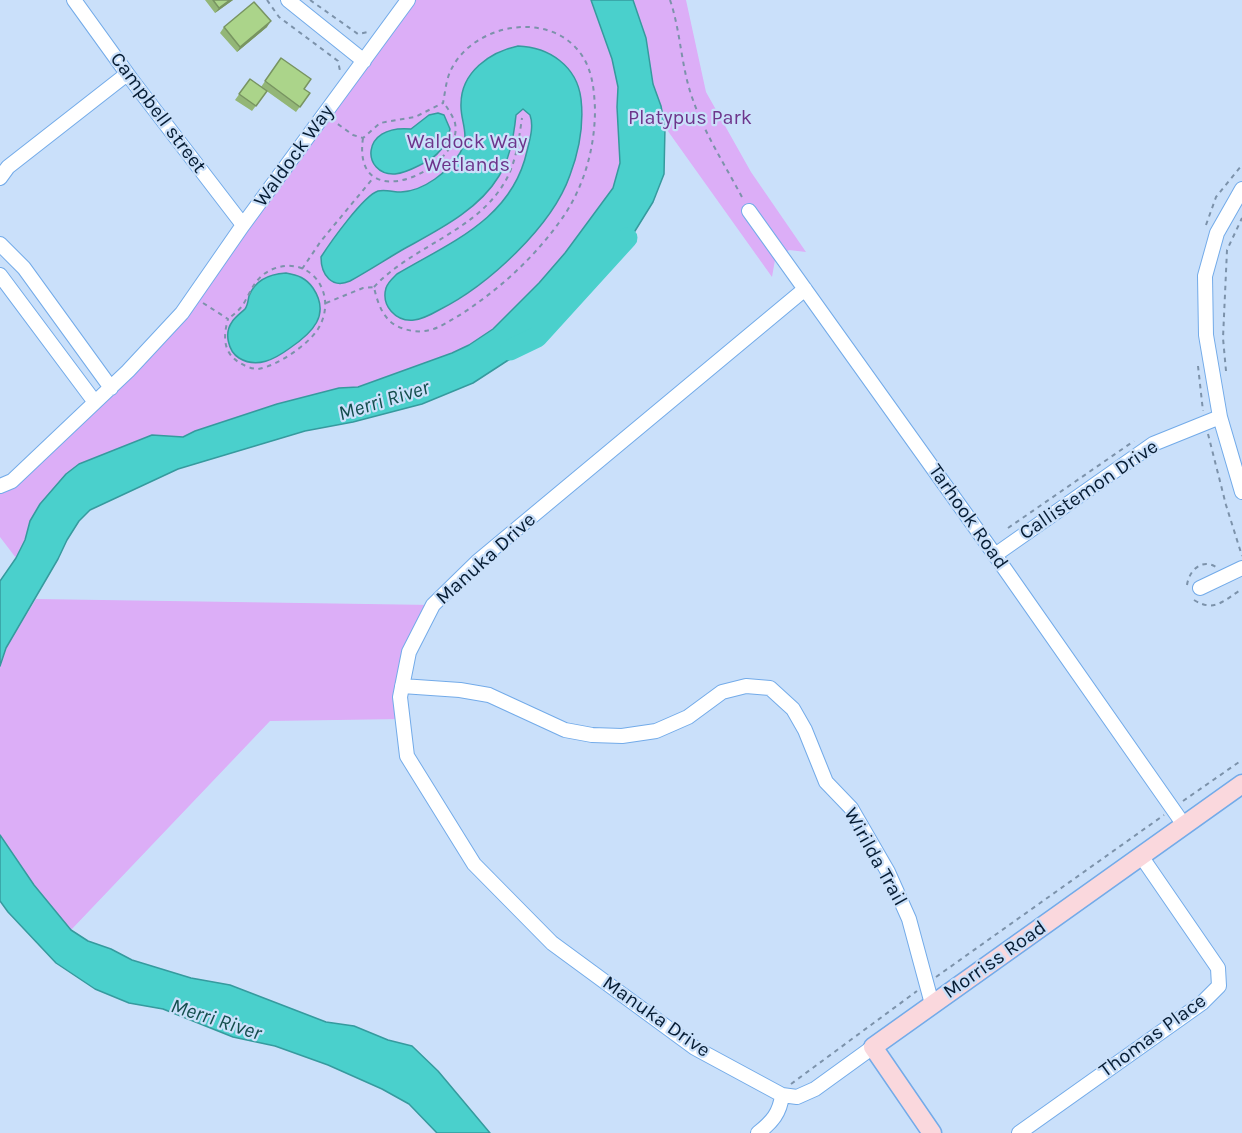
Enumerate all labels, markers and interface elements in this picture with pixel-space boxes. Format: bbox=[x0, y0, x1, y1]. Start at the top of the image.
street label: Campbell street bbox=[105, 48, 211, 178]
street label: Waldock Way bbox=[249, 100, 339, 212]
park label: Platypus Park bbox=[628, 106, 752, 130]
park label: Waldock Way Wetlands bbox=[407, 130, 527, 177]
water label: Merri River bbox=[335, 375, 433, 427]
street label: Callistemon Drive bbox=[1015, 435, 1163, 545]
street label: Tarhook Road bbox=[923, 460, 1013, 574]
street label: Manuka Drive bbox=[431, 508, 541, 610]
street label: Wirilda Trail bbox=[838, 804, 912, 910]
street label: Morriss Road bbox=[939, 916, 1051, 1004]
street label: Manuka Drive bbox=[598, 971, 714, 1063]
street label: Thomas Place bbox=[1095, 989, 1211, 1083]
water label: Merri River bbox=[167, 993, 265, 1047]

